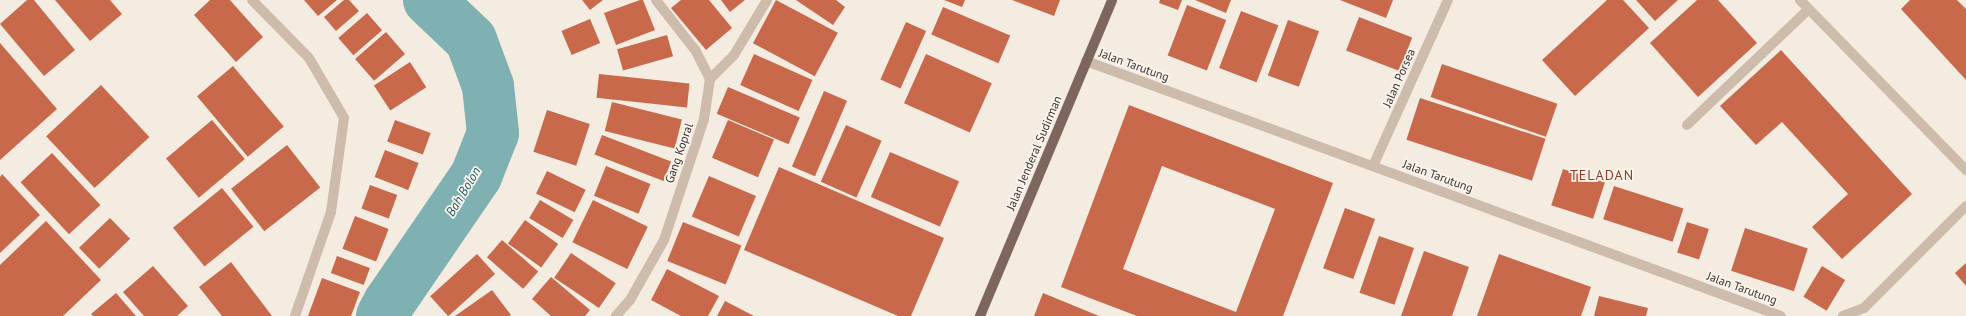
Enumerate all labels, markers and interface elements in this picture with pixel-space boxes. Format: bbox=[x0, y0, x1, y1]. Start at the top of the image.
street label: Jalan Tarutung bbox=[1097, 46, 1171, 84]
street label: Jalan Porsea bbox=[1380, 46, 1418, 110]
street label: Jalan Jenderal Sudirman bbox=[1003, 94, 1065, 212]
street label: Gang Kopral bbox=[662, 121, 696, 185]
street label: Jalan Tarutung bbox=[1401, 157, 1475, 195]
water label: Bah Bolon bbox=[443, 165, 485, 219]
district label: TELADAN bbox=[1570, 167, 1634, 183]
street label: Jalan Tarutung bbox=[1705, 269, 1779, 307]

